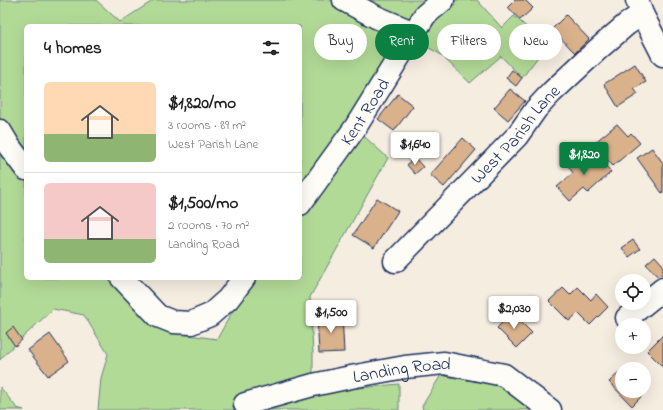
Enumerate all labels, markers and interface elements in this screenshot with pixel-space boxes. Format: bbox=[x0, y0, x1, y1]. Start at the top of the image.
chip: Buy bbox=[314, 24, 367, 60]
chip: Rent bbox=[375, 24, 429, 60]
chip: Filters bbox=[437, 24, 501, 60]
chip: New bbox=[509, 24, 562, 60]
text: 4 homes bbox=[44, 36, 102, 61]
icon: filters bbox=[260, 37, 282, 59]
street label: Kent Road bbox=[335, 74, 398, 152]
street label: West Parish Lane bbox=[466, 79, 568, 191]
text: $1,820/mo bbox=[168, 91, 236, 116]
icon: home bbox=[76, 98, 124, 146]
text: 3 rooms · 89 m² bbox=[168, 116, 246, 135]
pin: $1,640 bbox=[382, 132, 448, 166]
text: West Parish Lane bbox=[168, 135, 258, 154]
text: $1,640 bbox=[400, 135, 430, 154]
pin: $1,820 bbox=[551, 142, 617, 176]
text: $1,820 bbox=[568, 145, 600, 164]
text: $1,500/mo bbox=[168, 191, 238, 216]
icon: home bbox=[76, 199, 124, 247]
text: 2 rooms · 70 m² bbox=[168, 216, 249, 235]
text: Landing Road bbox=[168, 235, 240, 254]
map controls bbox=[615, 274, 651, 398]
button: locate bbox=[615, 274, 651, 310]
pin: $2,030 bbox=[481, 296, 547, 330]
text: $2,030 bbox=[497, 299, 531, 318]
pin: $1,500 bbox=[298, 300, 364, 334]
text: $1,500 bbox=[315, 303, 347, 322]
button: + bbox=[615, 318, 651, 354]
street label: Landing Road bbox=[351, 352, 453, 391]
button: − bbox=[615, 362, 651, 398]

